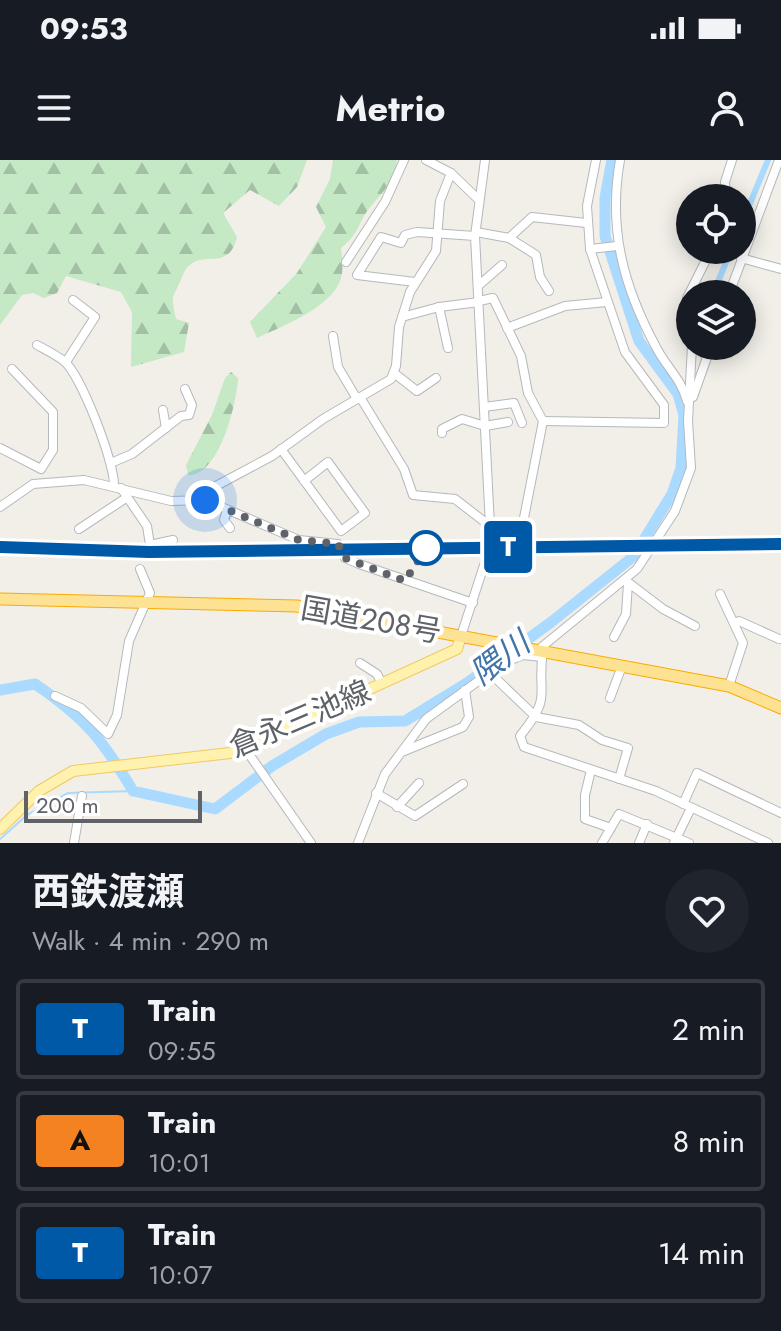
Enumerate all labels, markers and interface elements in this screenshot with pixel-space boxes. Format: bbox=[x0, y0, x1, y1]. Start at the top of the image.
text: 09:53 bbox=[40, 7, 128, 50]
text: Metrio bbox=[335, 82, 446, 134]
icon: menu bbox=[32, 86, 76, 130]
icon: person bbox=[705, 86, 749, 130]
map controls bbox=[676, 184, 756, 360]
button: locate bbox=[676, 184, 756, 264]
button: layers bbox=[676, 280, 756, 360]
your location bbox=[185, 480, 225, 520]
line badge: T bbox=[482, 521, 534, 573]
text: T bbox=[500, 526, 516, 567]
unlabelled marker bbox=[409, 531, 443, 565]
street label: 国道208号 bbox=[298, 586, 444, 653]
water label: 隈川 bbox=[461, 619, 542, 696]
street label: 倉永三池線 bbox=[222, 669, 377, 768]
scale bar bbox=[24, 787, 202, 823]
text: 200 m bbox=[36, 789, 99, 821]
text: 西鉄渡瀬 bbox=[32, 864, 184, 919]
button: heart bbox=[665, 869, 749, 953]
text: Walk · 4 min · 290 m bbox=[32, 922, 269, 960]
text: Train bbox=[148, 989, 216, 1032]
text: T bbox=[72, 1008, 88, 1049]
text: 2 min bbox=[672, 1008, 745, 1051]
text: 09:55 bbox=[148, 1032, 216, 1070]
text: Train bbox=[148, 1101, 216, 1144]
text: A bbox=[70, 1120, 90, 1161]
text: 8 min bbox=[673, 1120, 745, 1163]
text: 10:01 bbox=[148, 1144, 210, 1182]
text: Train bbox=[148, 1213, 216, 1256]
text: T bbox=[72, 1232, 88, 1273]
text: 14 min bbox=[658, 1232, 745, 1275]
text: 10:07 bbox=[148, 1256, 212, 1294]

